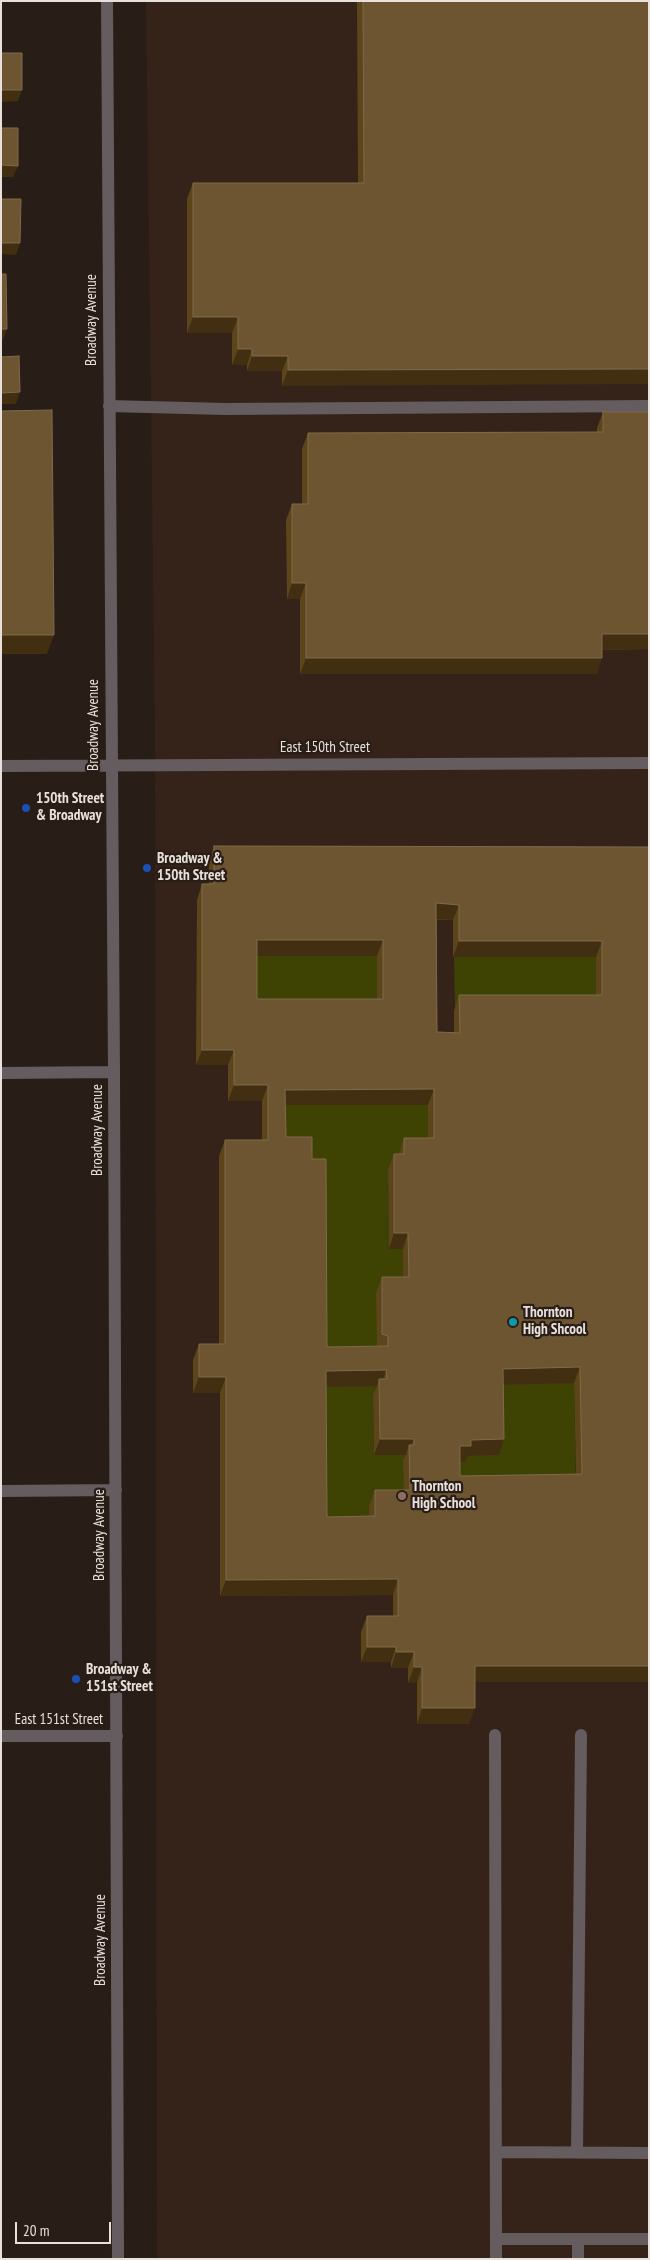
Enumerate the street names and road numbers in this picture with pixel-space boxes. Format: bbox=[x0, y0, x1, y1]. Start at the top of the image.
street label: Broadway Avenue bbox=[83, 274, 101, 366]
street label: Broadway Avenue bbox=[85, 679, 103, 771]
street label: East 150th Street bbox=[280, 739, 370, 757]
street label: Broadway Avenue bbox=[89, 1084, 107, 1176]
street label: Broadway Avenue bbox=[91, 1489, 109, 1581]
street label: East 151st Street bbox=[15, 1711, 103, 1729]
street label: Broadway Avenue bbox=[92, 1894, 110, 1986]

